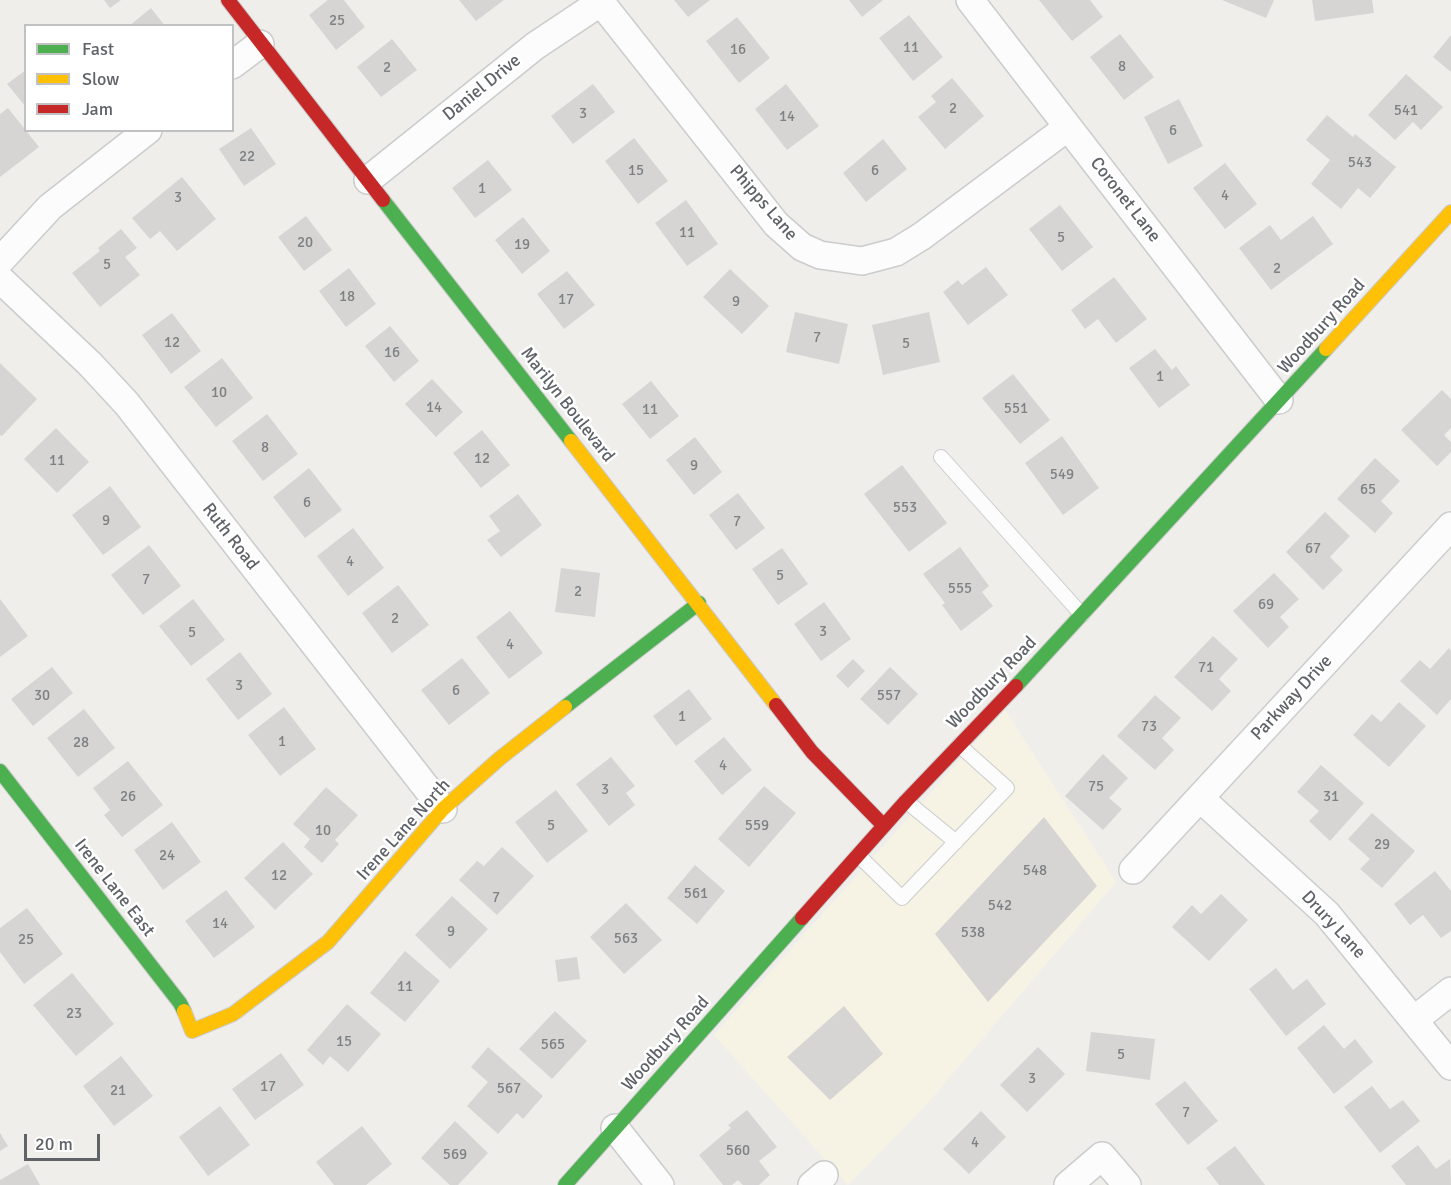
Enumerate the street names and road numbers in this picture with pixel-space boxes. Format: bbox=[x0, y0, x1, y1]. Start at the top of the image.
street label: Daniel Drive bbox=[439, 50, 525, 126]
street label: Coronet Lane bbox=[1085, 153, 1165, 247]
street label: Phipps Lane bbox=[724, 161, 802, 245]
street label: Woodbury Road bbox=[1274, 275, 1370, 379]
street label: Marilyn Boulevard bbox=[515, 343, 619, 467]
street label: Ruth Road bbox=[197, 499, 263, 575]
street label: Woodbury Road bbox=[942, 632, 1042, 734]
street label: Parkway Drive bbox=[1247, 651, 1337, 745]
street label: Irene Lane North bbox=[353, 775, 455, 885]
street label: Irene Lane East bbox=[69, 835, 159, 941]
street label: Drury Lane bbox=[1296, 887, 1370, 963]
street label: Woodbury Road bbox=[618, 992, 714, 1096]

